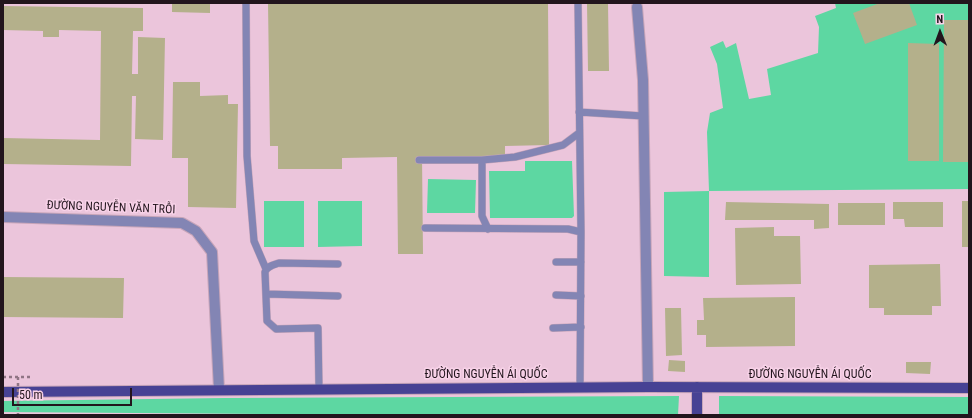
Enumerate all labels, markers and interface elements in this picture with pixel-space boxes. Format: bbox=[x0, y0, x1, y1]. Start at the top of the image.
north arrow bbox=[920, 12, 960, 52]
text: N bbox=[936, 13, 943, 26]
street label: ĐƯỜNG NGUYỄN VĂN TRỖI bbox=[46, 199, 176, 217]
street label: ĐƯỜNG NGUYỄN ÁI QUỐC bbox=[424, 368, 548, 382]
street label: ĐƯỜNG NGUYỄN ÁI QUỐC bbox=[748, 368, 872, 382]
scale bar bbox=[14, 380, 134, 406]
text: 50 m bbox=[19, 388, 43, 402]

